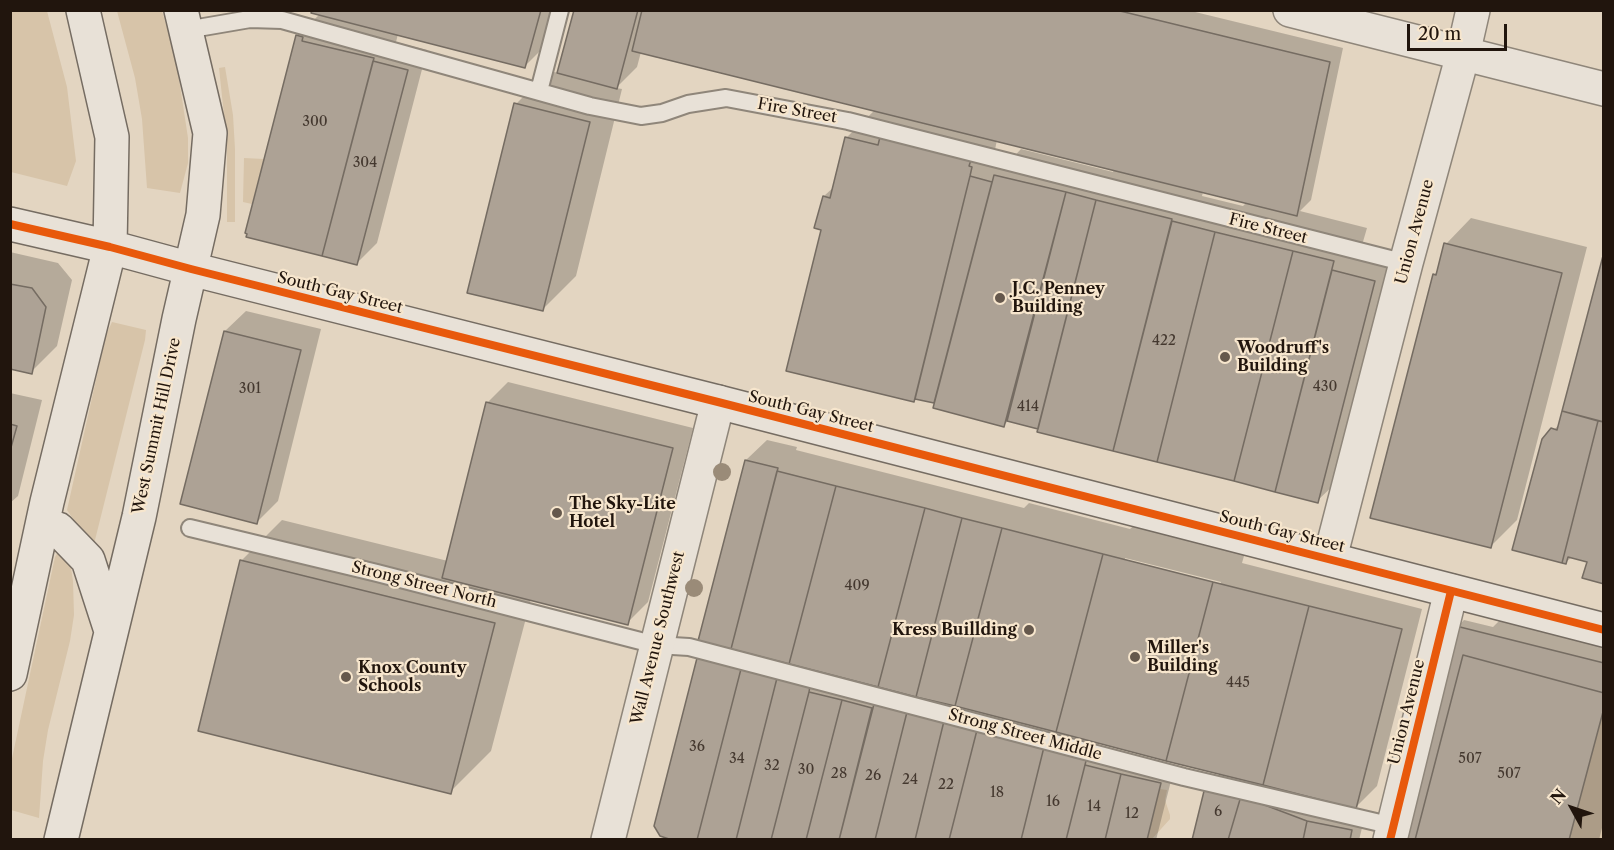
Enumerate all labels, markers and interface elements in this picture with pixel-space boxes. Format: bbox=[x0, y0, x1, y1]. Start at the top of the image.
scale bar bbox=[1410, 12, 1510, 50]
text: 20 m bbox=[1418, 23, 1461, 45]
street label: Fire Street bbox=[756, 95, 838, 127]
house number: 300 bbox=[302, 114, 328, 130]
house number: 304 bbox=[353, 155, 377, 171]
street label: Union Avenue bbox=[1392, 177, 1438, 287]
street label: Fire Street bbox=[1227, 210, 1309, 248]
street label: South Gay Street bbox=[275, 268, 405, 318]
place label: J.C. Penney Building bbox=[1012, 279, 1105, 317]
marker: J.C. Penney Building bbox=[993, 291, 1007, 305]
house number: 422 bbox=[1152, 333, 1176, 349]
street label: West Summit Hill Drive bbox=[129, 336, 185, 516]
place label: Woodruff's Building bbox=[1237, 338, 1329, 376]
marker: Woodruff's Building bbox=[1218, 350, 1232, 364]
house number: 430 bbox=[1313, 379, 1337, 395]
house number: 301 bbox=[239, 381, 261, 397]
street label: South Gay Street bbox=[746, 387, 876, 437]
house number: 414 bbox=[1017, 399, 1039, 415]
place label: The Sky-Lite Hotel bbox=[569, 494, 676, 532]
marker: The Sky-Lite Hotel bbox=[550, 506, 564, 520]
street label: South Gay Street bbox=[1217, 507, 1347, 557]
street label: Wall Avenue Southwest bbox=[627, 549, 689, 727]
street label: Strong Street North bbox=[349, 558, 499, 612]
house number: 409 bbox=[844, 578, 870, 594]
place label: Kress Buillding bbox=[892, 620, 1017, 640]
marker: Kress Buillding bbox=[1022, 623, 1036, 637]
place label: Miller's Building bbox=[1147, 638, 1217, 676]
marker: Miller's Building bbox=[1128, 650, 1142, 664]
street label: Union Avenue bbox=[1385, 657, 1429, 767]
place label: Knox County Schools bbox=[358, 658, 467, 696]
marker: Knox County Schools bbox=[339, 670, 353, 684]
house number: 445 bbox=[1226, 675, 1250, 691]
street label: Strong Street Middle bbox=[946, 705, 1104, 765]
house number: 36 bbox=[689, 739, 705, 755]
house number: 34 bbox=[729, 751, 745, 767]
house number: 507 bbox=[1458, 751, 1482, 767]
house number: 32 bbox=[764, 758, 780, 774]
house number: 30 bbox=[798, 762, 814, 778]
house number: 28 bbox=[831, 766, 847, 782]
house number: 507 bbox=[1497, 766, 1521, 782]
house number: 26 bbox=[865, 768, 881, 784]
house number: 24 bbox=[902, 772, 918, 788]
house number: 22 bbox=[938, 777, 954, 793]
north arrow bbox=[1542, 778, 1602, 838]
house number: 18 bbox=[990, 785, 1004, 801]
text: N bbox=[1546, 785, 1570, 808]
house number: 16 bbox=[1046, 794, 1060, 810]
house number: 14 bbox=[1087, 799, 1101, 815]
house number: 6 bbox=[1214, 804, 1222, 820]
house number: 12 bbox=[1125, 806, 1139, 822]

